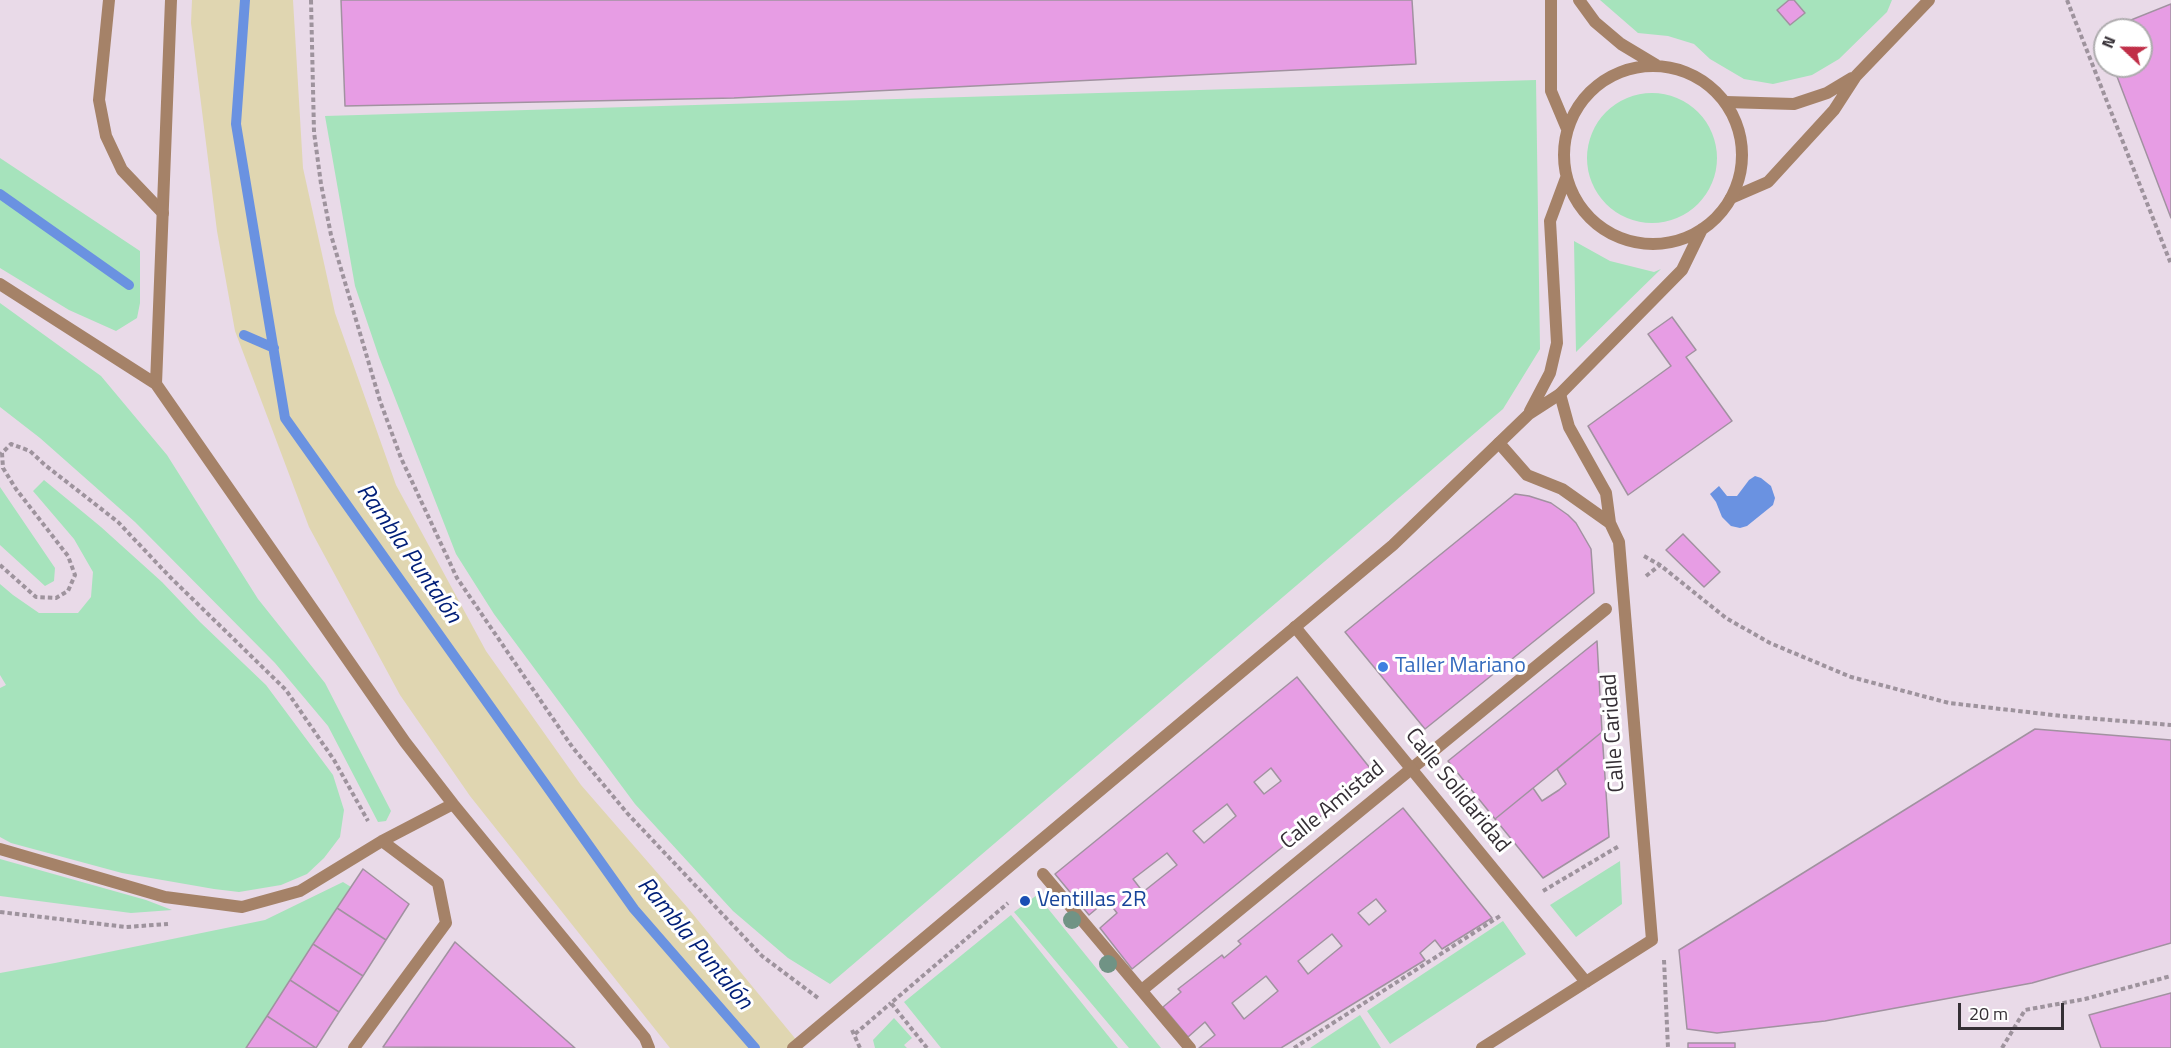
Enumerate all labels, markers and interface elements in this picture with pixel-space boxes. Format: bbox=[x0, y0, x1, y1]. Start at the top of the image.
north arrow bbox=[2093, 18, 2153, 78]
text: N bbox=[2095, 32, 2121, 52]
water label: Rambla Puntalón bbox=[349, 479, 467, 629]
place label: Taller Mariano bbox=[1395, 654, 1526, 680]
marker: Taller Mariano bbox=[1376, 660, 1390, 674]
street label: Calle Caridad bbox=[1597, 673, 1631, 793]
street label: Calle Solidaridad bbox=[1399, 724, 1515, 858]
street label: Calle Amistad bbox=[1276, 756, 1390, 856]
water label: Rambla Puntalón bbox=[630, 872, 758, 1016]
place label: Ventillas 2R bbox=[1037, 888, 1147, 914]
marker: Ventillas 2R bbox=[1018, 894, 1032, 908]
scale bar bbox=[1961, 991, 2068, 1029]
text: 20 m bbox=[1969, 1000, 2008, 1027]

